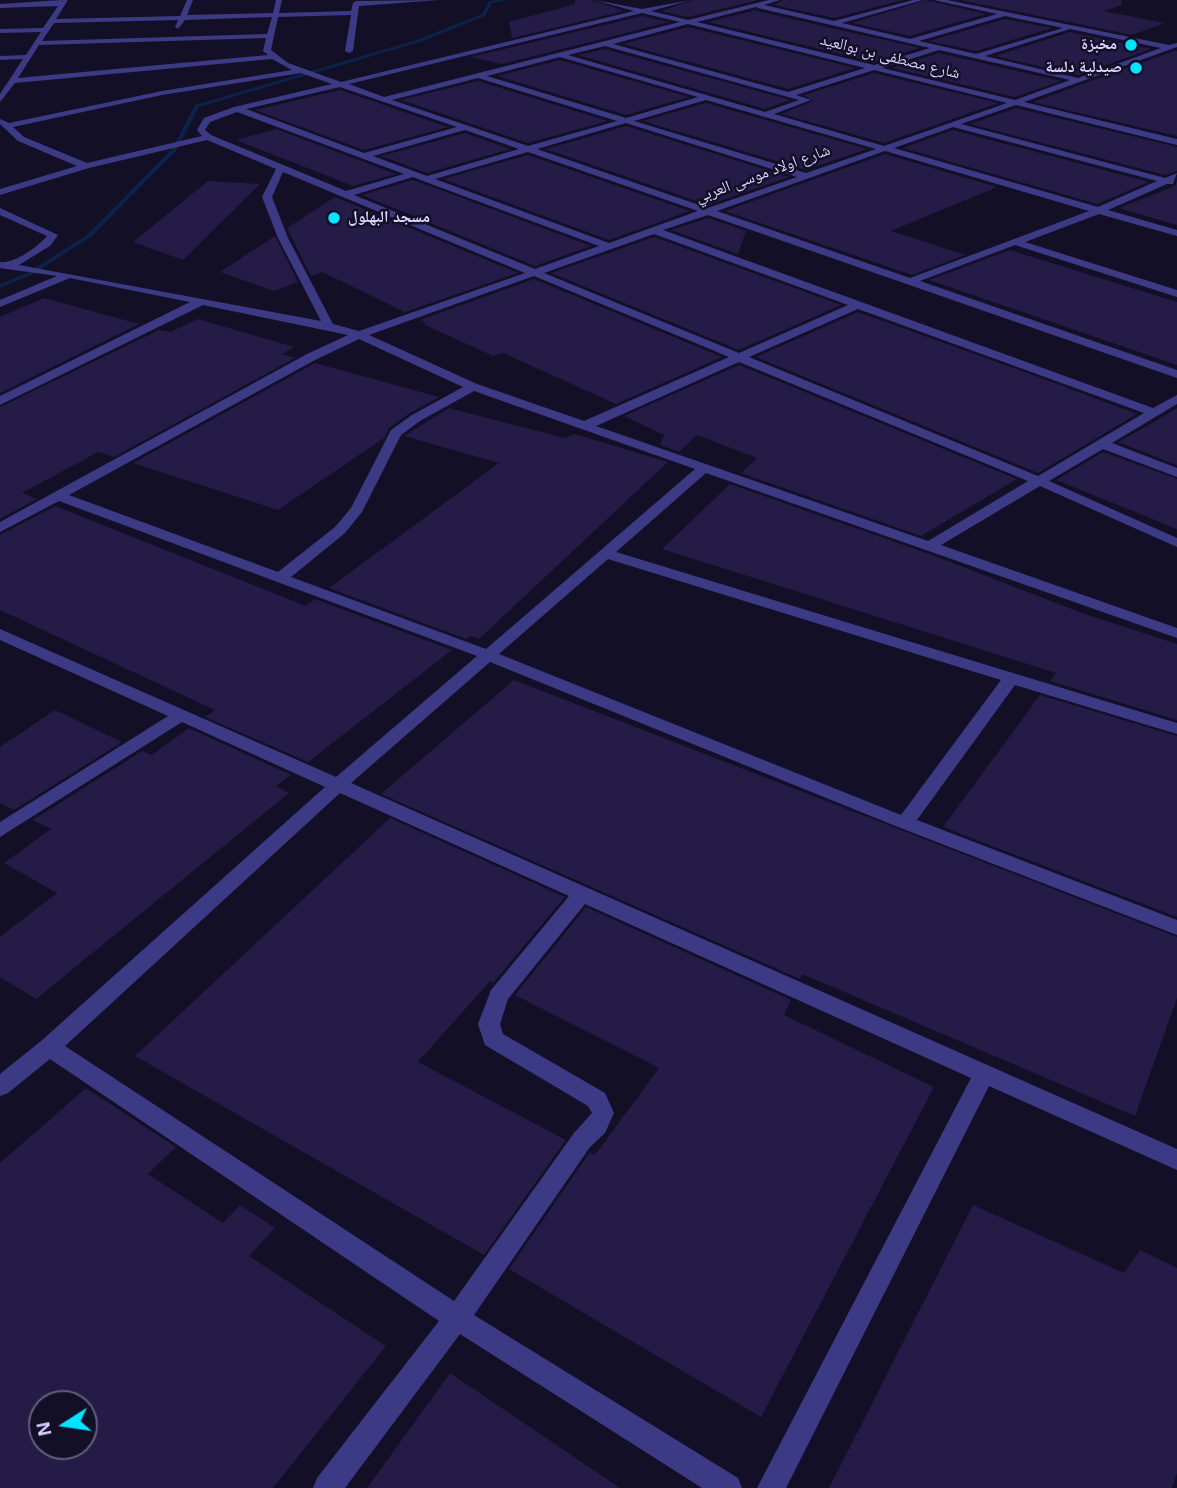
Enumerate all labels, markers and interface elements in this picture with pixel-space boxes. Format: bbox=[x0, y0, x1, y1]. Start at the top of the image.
street label: شارع مصطفى بن بوالعيد bbox=[818, 30, 962, 84]
place label: مخبزة bbox=[1081, 35, 1117, 55]
marker: مخبزة bbox=[1123, 37, 1139, 53]
place label: صيدلية دلسة bbox=[1046, 58, 1122, 78]
marker: صيدلية دلسة bbox=[1128, 60, 1144, 76]
street label: شارع اولاد موسى العربي bbox=[693, 141, 833, 207]
place label: مسجد البهلول bbox=[348, 208, 430, 228]
marker: مسجد البهلول bbox=[326, 210, 342, 226]
north arrow bbox=[28, 1390, 98, 1460]
text: N bbox=[32, 1420, 56, 1438]

